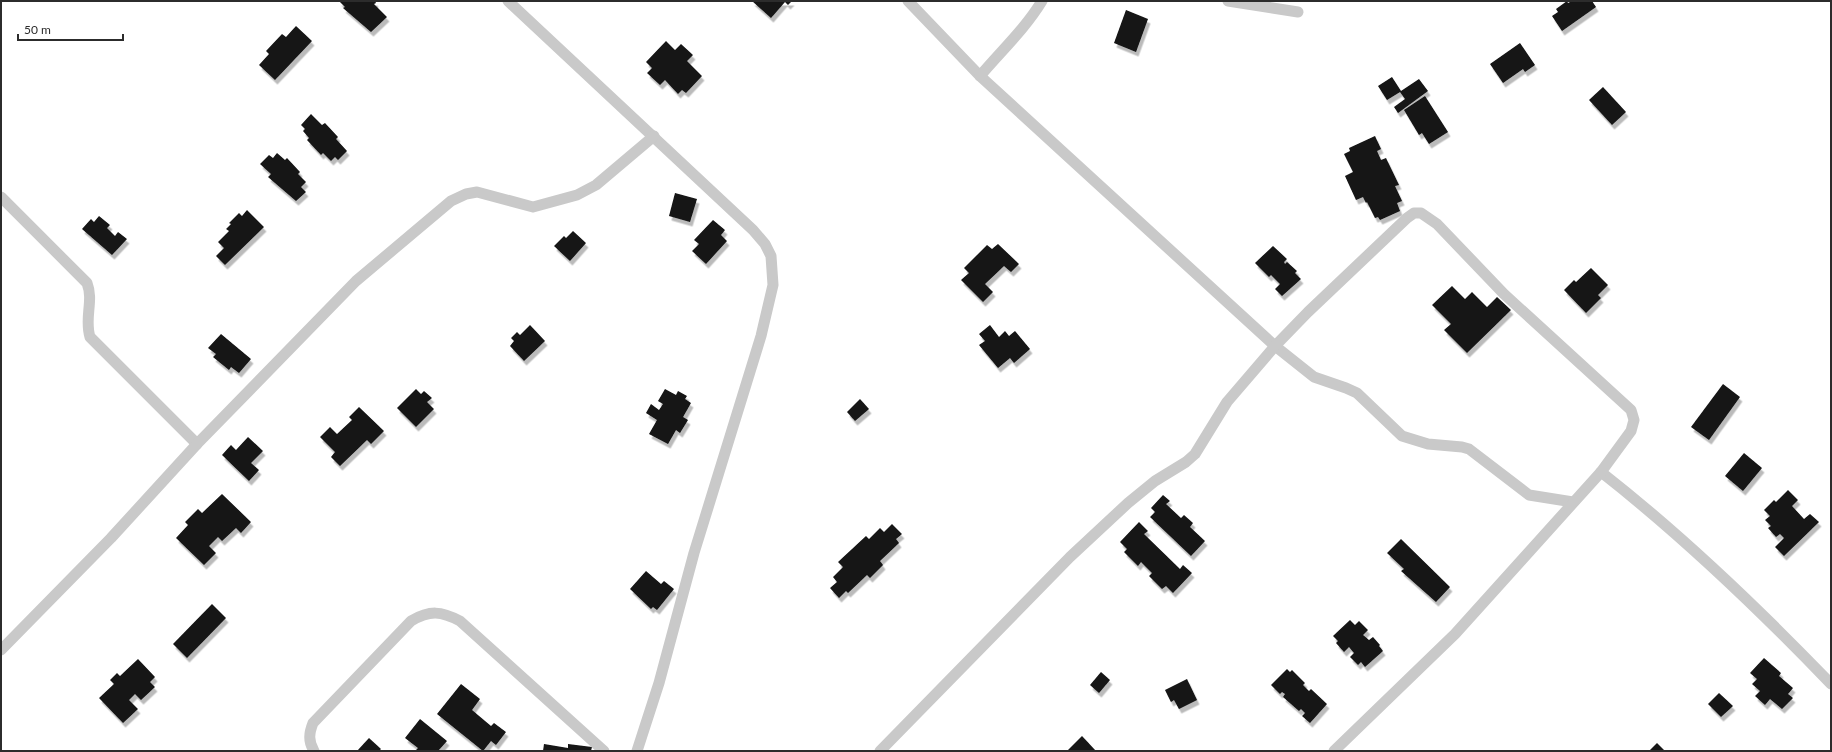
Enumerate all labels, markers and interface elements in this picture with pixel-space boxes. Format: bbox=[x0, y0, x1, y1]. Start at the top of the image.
scale bar bbox=[18, 16, 123, 42]
text: 50 m bbox=[24, 22, 51, 37]

